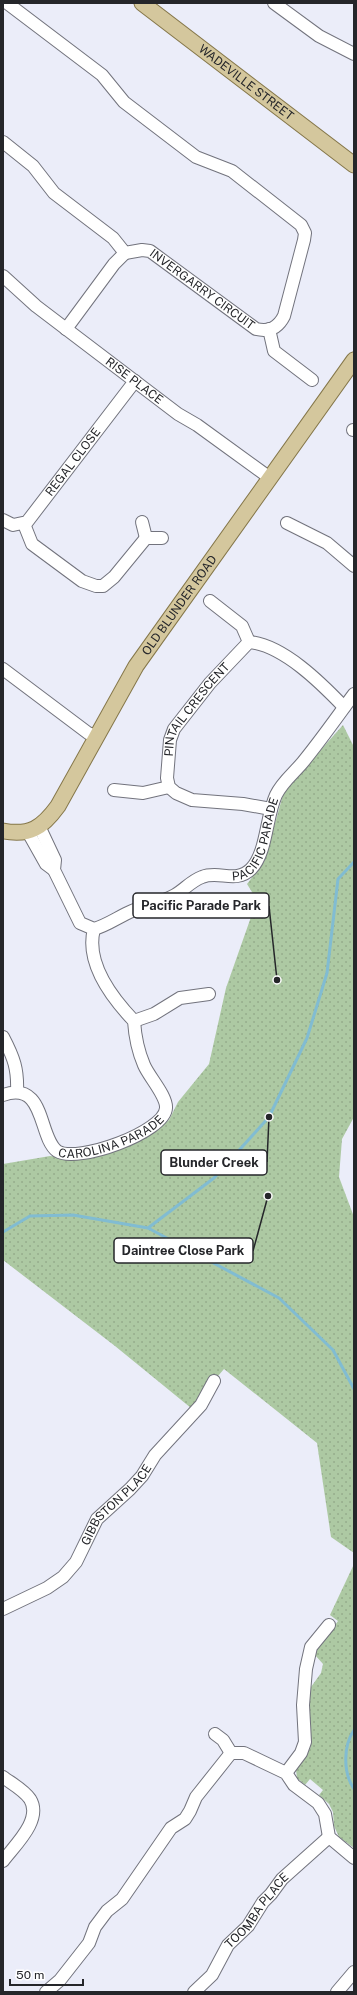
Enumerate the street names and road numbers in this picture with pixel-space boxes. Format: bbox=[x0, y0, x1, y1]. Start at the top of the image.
street label: WADEVILLE STREET bbox=[196, 42, 296, 123]
street label: INVERGARRY CIRCUIT bbox=[147, 246, 257, 332]
street label: RISE PLACE bbox=[103, 354, 166, 407]
street label: REGAL CLOSE bbox=[42, 425, 103, 499]
street label: OLD BLUNDER ROAD bbox=[139, 553, 220, 658]
street label: PINTAIL CRESCENT bbox=[162, 660, 232, 757]
street label: PACIFIC PARADE bbox=[231, 796, 281, 883]
street label: CAROLINA PARADE bbox=[57, 1113, 167, 1161]
street label: GIBBSTON PLACE bbox=[78, 1462, 154, 1547]
street label: TOOMBA PLACE bbox=[222, 1870, 291, 1951]

